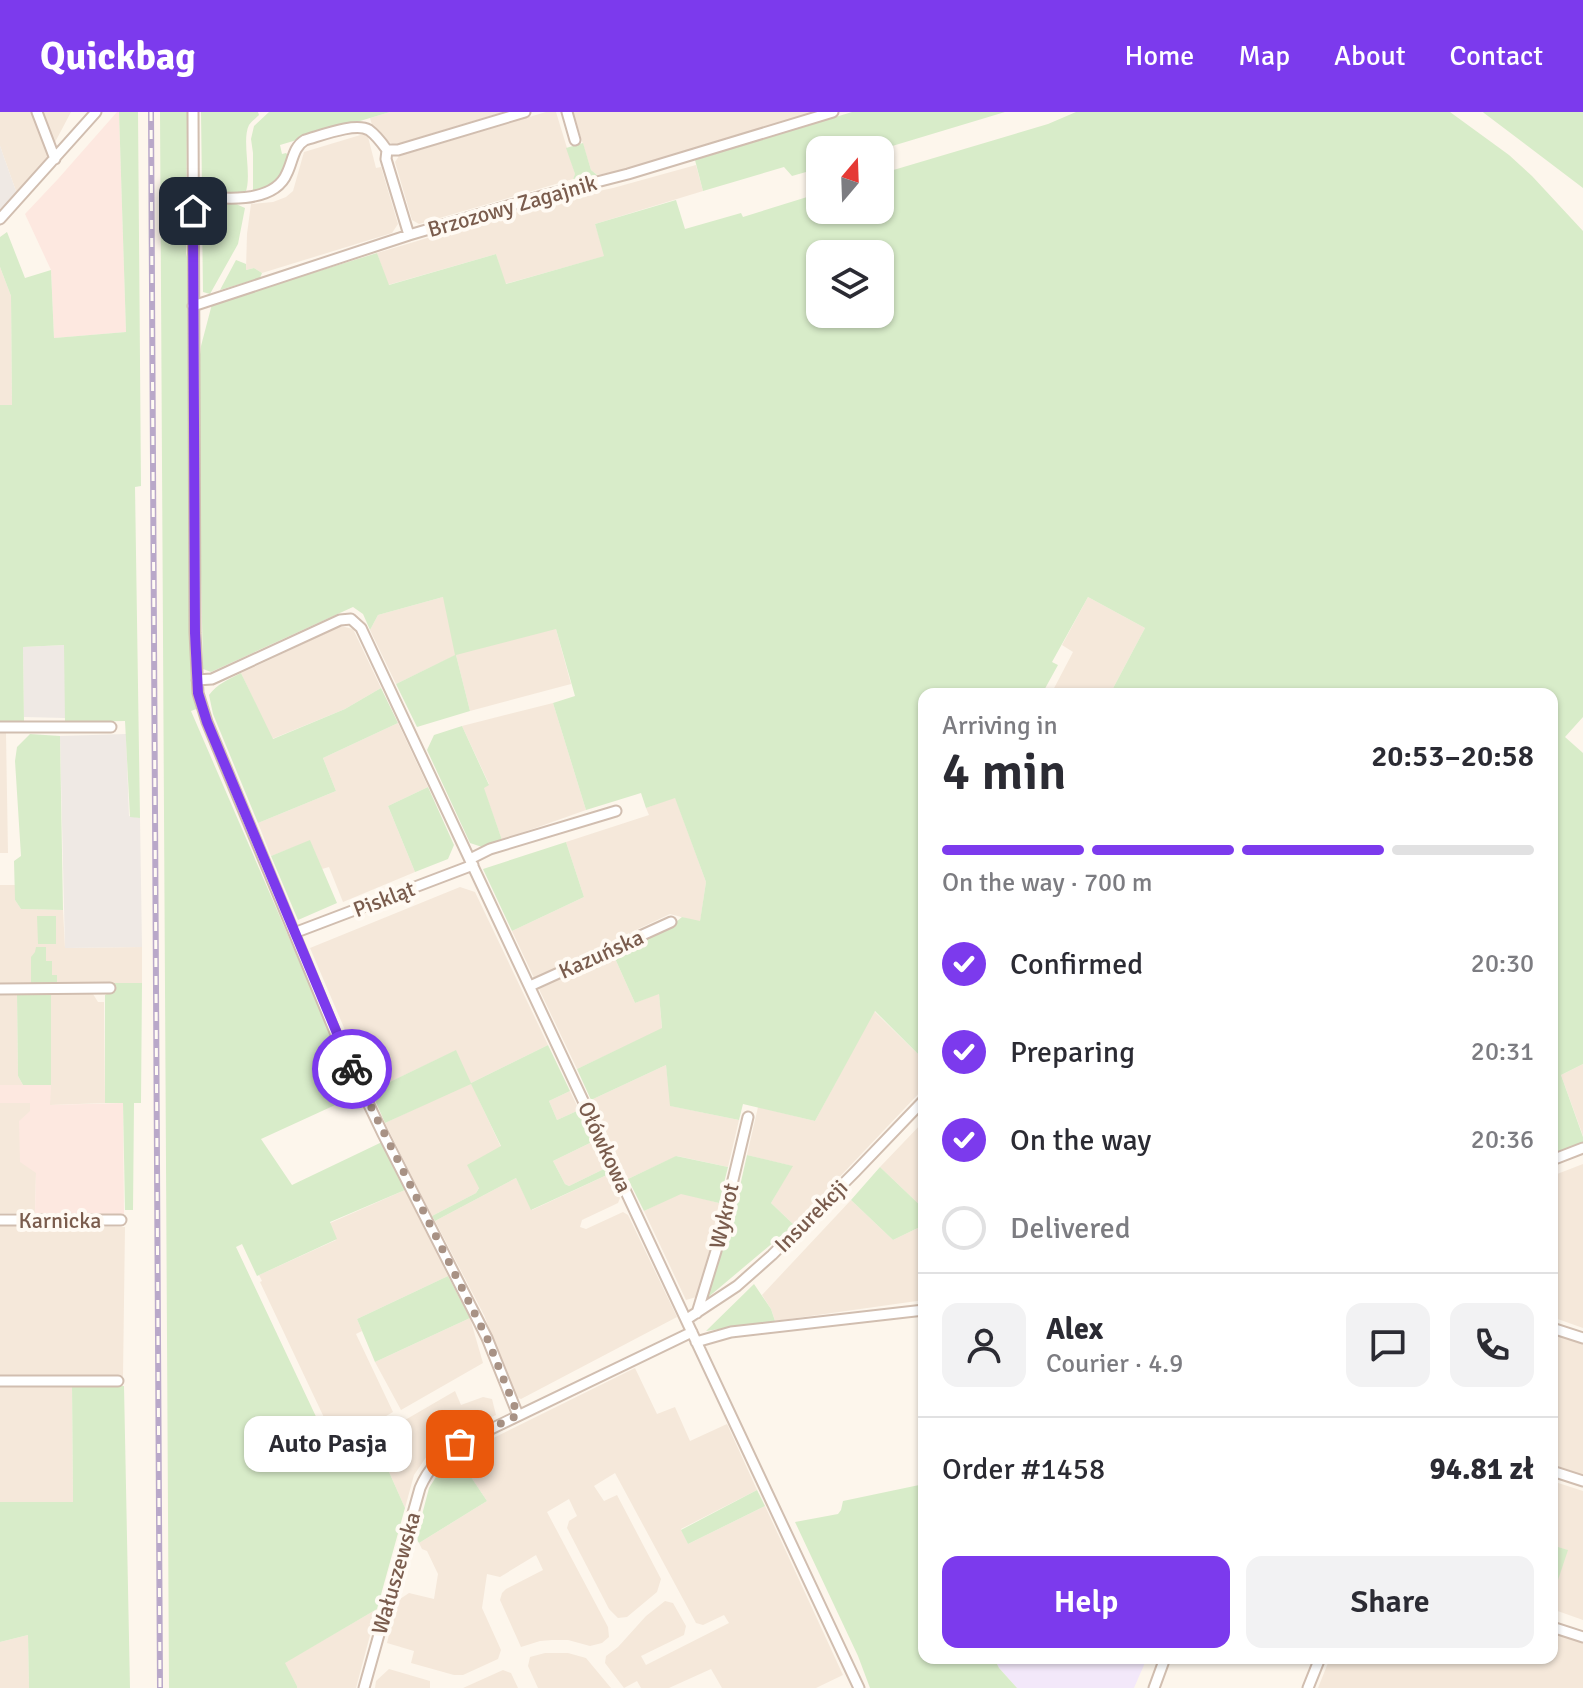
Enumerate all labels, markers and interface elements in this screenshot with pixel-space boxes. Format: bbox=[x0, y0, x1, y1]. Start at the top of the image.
text: Quickbag bbox=[40, 33, 196, 80]
text: Home bbox=[1125, 39, 1194, 73]
text: Map bbox=[1238, 39, 1290, 73]
text: About bbox=[1334, 39, 1406, 73]
text: Contact bbox=[1450, 39, 1543, 73]
north arrow bbox=[806, 136, 894, 224]
map controls bbox=[806, 136, 894, 328]
street label: Brzozowy Zagajnik bbox=[424, 169, 600, 243]
pin bbox=[159, 177, 227, 245]
icon: home bbox=[171, 189, 215, 233]
button: layers bbox=[806, 240, 894, 328]
text: Arriving in bbox=[942, 710, 1058, 742]
text: 20:53–20:58 bbox=[1371, 738, 1534, 775]
text: 4 min bbox=[942, 740, 1067, 804]
text: On the way · 700 m bbox=[942, 867, 1152, 899]
street label: Piskląt bbox=[349, 875, 419, 923]
street label: Kazuńska bbox=[554, 923, 648, 985]
icon: check bbox=[942, 942, 986, 986]
text: Confirmed bbox=[1010, 946, 1143, 983]
text: 20:30 bbox=[1471, 948, 1534, 980]
courier bbox=[312, 1029, 392, 1109]
icon: check bbox=[942, 1030, 986, 1074]
text: Preparing bbox=[1010, 1034, 1135, 1071]
text: 20:31 bbox=[1471, 1036, 1534, 1068]
icon: bike bbox=[330, 1047, 374, 1091]
street label: Ołówkowa bbox=[572, 1097, 638, 1197]
icon: check bbox=[942, 1118, 986, 1162]
text: On the way bbox=[1010, 1122, 1151, 1159]
text: 20:36 bbox=[1471, 1124, 1534, 1156]
street label: Insurekcji bbox=[769, 1174, 853, 1258]
street label: Wykrot bbox=[703, 1180, 745, 1251]
street label: Karnicka bbox=[19, 1207, 101, 1234]
text: Delivered bbox=[1010, 1210, 1131, 1247]
button: person bbox=[942, 1303, 1026, 1387]
button: chat bbox=[1346, 1303, 1430, 1387]
button: phone bbox=[1450, 1303, 1534, 1387]
text: Alex bbox=[1046, 1311, 1103, 1348]
text: Courier · 4.9 bbox=[1046, 1348, 1183, 1380]
pin bbox=[426, 1410, 494, 1478]
callout: Auto Pasja bbox=[244, 1416, 412, 1472]
icon: bag bbox=[438, 1422, 482, 1466]
text: Auto Pasja bbox=[269, 1428, 387, 1460]
text: Order #1458 bbox=[942, 1451, 1105, 1488]
text: 94.81 zł bbox=[1430, 1451, 1534, 1488]
street label: Wałuszewska bbox=[366, 1509, 426, 1637]
button: Help bbox=[942, 1556, 1230, 1648]
button: Share bbox=[1246, 1556, 1534, 1648]

